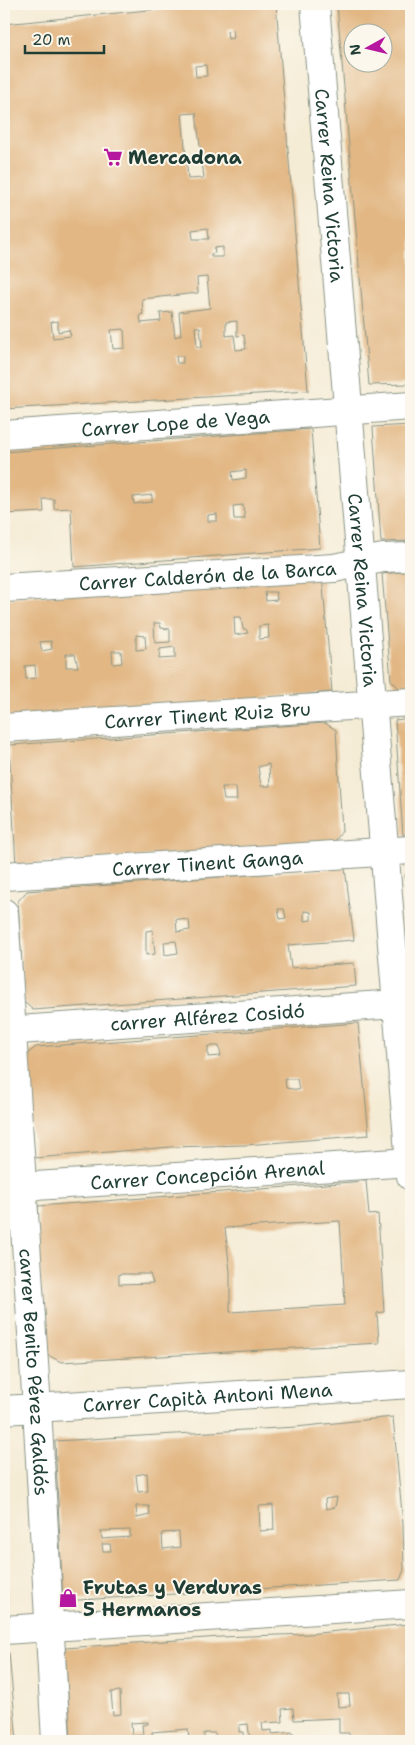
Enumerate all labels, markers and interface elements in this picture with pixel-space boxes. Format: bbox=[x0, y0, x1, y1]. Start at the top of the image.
scale bar bbox=[25, 22, 104, 54]
north arrow bbox=[342, 22, 392, 72]
text: 20 m bbox=[32, 30, 71, 50]
text: N bbox=[345, 43, 365, 57]
street label: Carrer Reina Victoria bbox=[309, 87, 350, 284]
place label: Mercadona bbox=[128, 145, 242, 170]
supermarket icon: Mercadona bbox=[102, 146, 124, 168]
street label: Carrer Lope de Vega bbox=[80, 404, 271, 442]
street label: Carrer Reina Victoria bbox=[342, 492, 383, 688]
street label: Carrer Calderón de la Barca bbox=[78, 556, 337, 596]
street label: Carrer Tinent Ruiz Bru bbox=[104, 696, 312, 735]
street label: Carrer Tinent Ganga bbox=[111, 845, 304, 882]
street label: carrer Alférez Cosidó bbox=[109, 998, 306, 1037]
street label: Carrer Concepción Arenal bbox=[90, 1156, 326, 1195]
street label: carrer Benito Pérez Galdós bbox=[13, 1247, 54, 1496]
street label: Carrer Capità Antoni Mena bbox=[82, 1377, 333, 1418]
place label: Frutas y Verduras 5 Hermanos bbox=[83, 1575, 262, 1622]
shop icon: Frutas y Verduras 5 Hermanos bbox=[57, 1587, 79, 1609]

